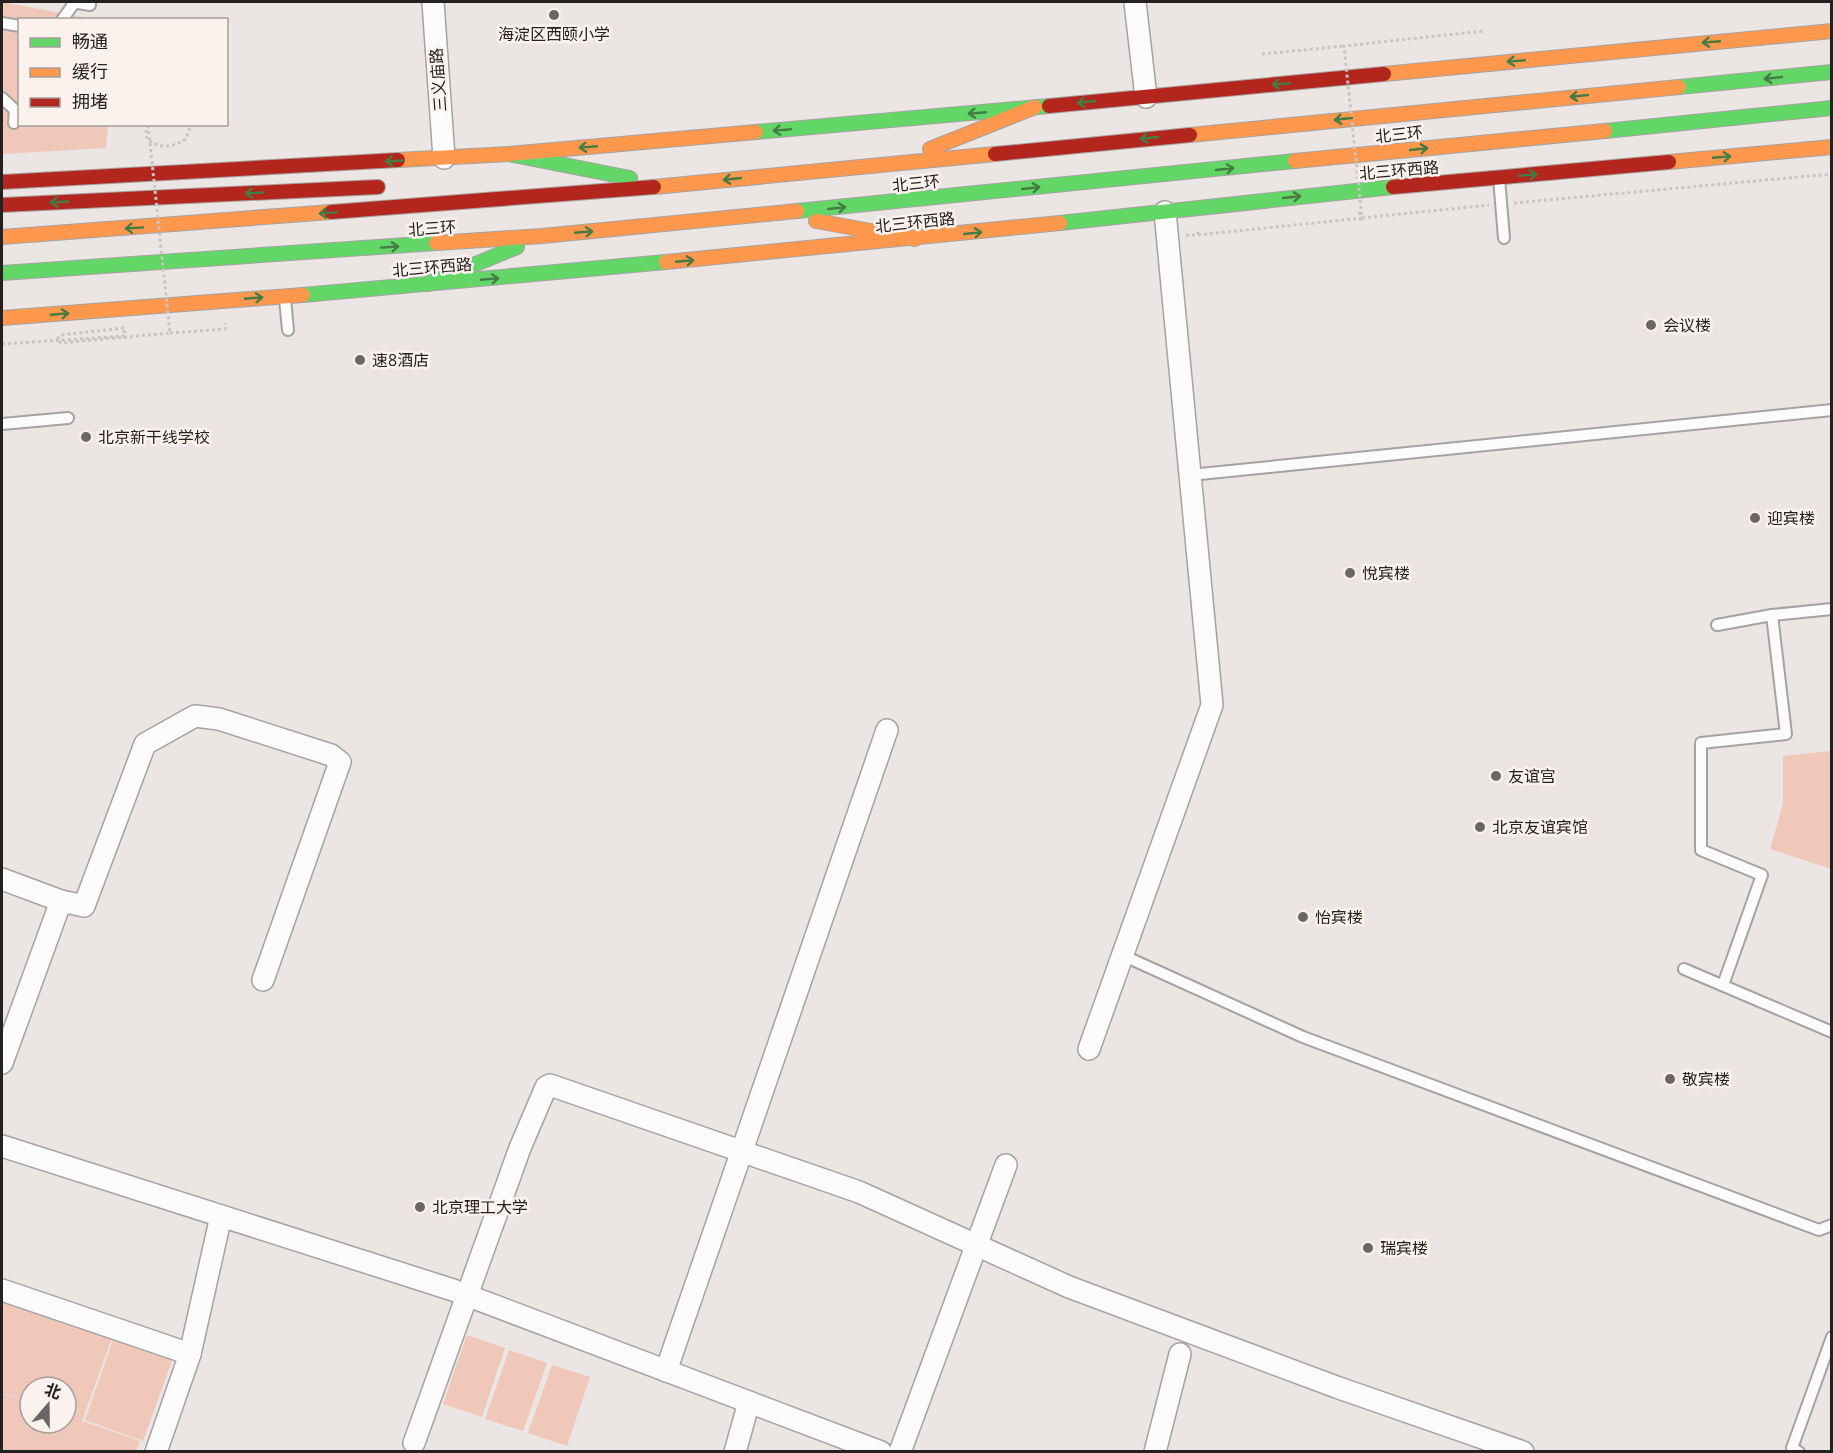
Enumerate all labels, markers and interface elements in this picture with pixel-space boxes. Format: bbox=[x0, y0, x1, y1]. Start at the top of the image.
marker: 海淀区西颐小学 bbox=[547, 8, 561, 22]
legend bbox=[18, 18, 228, 126]
place label: 海淀区西颐小学 bbox=[498, 23, 610, 45]
text: 畅通 bbox=[72, 29, 108, 53]
one-way arrow bbox=[1701, 37, 1721, 48]
street label: 三义庙路 bbox=[425, 47, 451, 113]
one-way arrow bbox=[1507, 56, 1527, 67]
text: 缓行 bbox=[72, 59, 108, 83]
one-way arrow bbox=[1764, 73, 1784, 84]
one-way arrow bbox=[1271, 79, 1291, 90]
text: 拥堵 bbox=[72, 89, 108, 113]
one-way arrow bbox=[1570, 91, 1590, 102]
one-way arrow bbox=[1077, 97, 1097, 108]
one-way arrow bbox=[967, 107, 987, 118]
one-way arrow bbox=[1334, 114, 1354, 125]
street label: 北三环 bbox=[1374, 121, 1424, 147]
one-way arrow bbox=[773, 125, 793, 136]
one-way arrow bbox=[1140, 133, 1160, 144]
one-way arrow bbox=[579, 142, 599, 153]
one-way arrow bbox=[1409, 143, 1429, 154]
one-way arrow bbox=[1712, 151, 1732, 162]
one-way arrow bbox=[384, 155, 404, 166]
street label: 北三环西路 bbox=[1358, 156, 1440, 184]
one-way arrow bbox=[1215, 163, 1235, 174]
one-way arrow bbox=[1517, 169, 1537, 180]
street label: 北三环 bbox=[891, 170, 941, 196]
one-way arrow bbox=[722, 174, 742, 185]
one-way arrow bbox=[1021, 182, 1041, 193]
one-way arrow bbox=[244, 188, 264, 199]
one-way arrow bbox=[1282, 192, 1301, 203]
one-way arrow bbox=[50, 197, 70, 208]
one-way arrow bbox=[827, 202, 847, 213]
street label: 北三环西路 bbox=[874, 207, 956, 237]
one-way arrow bbox=[319, 208, 339, 219]
street label: 北三环 bbox=[407, 215, 457, 241]
one-way arrow bbox=[124, 222, 144, 233]
one-way arrow bbox=[574, 226, 593, 237]
one-way arrow bbox=[963, 227, 982, 238]
one-way arrow bbox=[379, 241, 399, 252]
street label: 北三环西路 bbox=[391, 253, 473, 281]
one-way arrow bbox=[674, 255, 694, 266]
one-way arrow bbox=[480, 273, 500, 284]
one-way arrow bbox=[244, 292, 264, 303]
one-way arrow bbox=[49, 308, 69, 319]
place label: 会议楼 bbox=[1663, 314, 1711, 336]
marker: 会议楼 bbox=[1644, 318, 1658, 332]
place label: 速8酒店 bbox=[372, 349, 429, 371]
marker: 速8酒店 bbox=[353, 353, 367, 367]
place label: 北京新干线学校 bbox=[98, 426, 210, 448]
marker: 北京新干线学校 bbox=[79, 430, 93, 444]
place label: 迎宾楼 bbox=[1767, 507, 1815, 529]
marker: 迎宾楼 bbox=[1748, 511, 1762, 525]
place label: 悅宾楼 bbox=[1362, 562, 1410, 584]
marker: 悅宾楼 bbox=[1343, 566, 1357, 580]
place label: 友谊宫 bbox=[1508, 765, 1556, 787]
marker: 友谊宫 bbox=[1489, 769, 1503, 783]
place label: 北京友谊宾馆 bbox=[1492, 816, 1588, 838]
marker: 北京友谊宾馆 bbox=[1473, 820, 1487, 834]
place label: 怡宾楼 bbox=[1315, 906, 1363, 928]
marker: 怡宾楼 bbox=[1296, 910, 1310, 924]
place label: 敬宾楼 bbox=[1682, 1068, 1730, 1090]
marker: 敬宾楼 bbox=[1663, 1072, 1677, 1086]
place label: 北京理工大学 bbox=[432, 1196, 528, 1218]
marker: 北京理工大学 bbox=[413, 1200, 427, 1214]
place label: 瑞宾楼 bbox=[1380, 1237, 1428, 1259]
marker: 瑞宾楼 bbox=[1361, 1241, 1375, 1255]
north arrow bbox=[18, 1375, 78, 1435]
text: 北 bbox=[42, 1378, 64, 1404]

